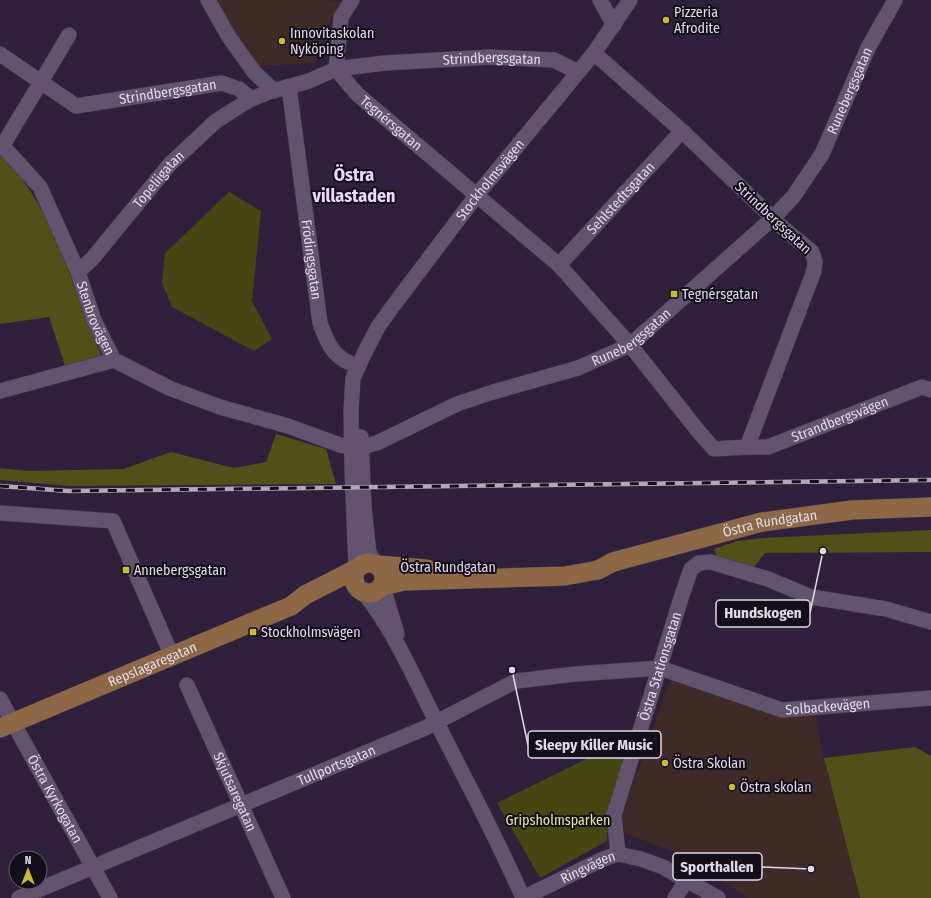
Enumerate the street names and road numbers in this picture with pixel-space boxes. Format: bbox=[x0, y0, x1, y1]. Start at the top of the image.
street label: Runebergsgatan bbox=[823, 45, 876, 137]
street label: Strindbergsgatan bbox=[442, 48, 541, 68]
street label: Strindbergsgatan bbox=[118, 75, 218, 108]
street label: Tegnérsgatan bbox=[357, 92, 426, 154]
street label: Stockholmsvägen bbox=[452, 136, 528, 224]
street label: Topeliigatan bbox=[129, 147, 188, 211]
street label: Sehlstedtsgatan bbox=[583, 158, 658, 238]
street label: Strindbergsgatan bbox=[731, 178, 815, 258]
street label: Frödingsgatan bbox=[298, 219, 325, 300]
street label: Stenbrovägen bbox=[73, 279, 119, 358]
street label: Runebergsgatan bbox=[589, 304, 674, 369]
street label: Strandbergsvägen bbox=[789, 393, 891, 446]
street label: Östra Rundgatan bbox=[721, 506, 818, 541]
street label: Östra Rundgatan bbox=[400, 558, 496, 576]
street label: Östra Stationsgatan bbox=[634, 610, 685, 723]
street label: Repslagaregatan bbox=[105, 638, 199, 690]
street label: Solbackevägen bbox=[785, 694, 871, 718]
street label: Tullportsgatan bbox=[295, 741, 378, 789]
street label: Skjutsaregatan bbox=[210, 749, 260, 834]
street label: Östra Kyrkogatan bbox=[24, 751, 86, 846]
street label: Ringvägen bbox=[558, 847, 617, 887]

